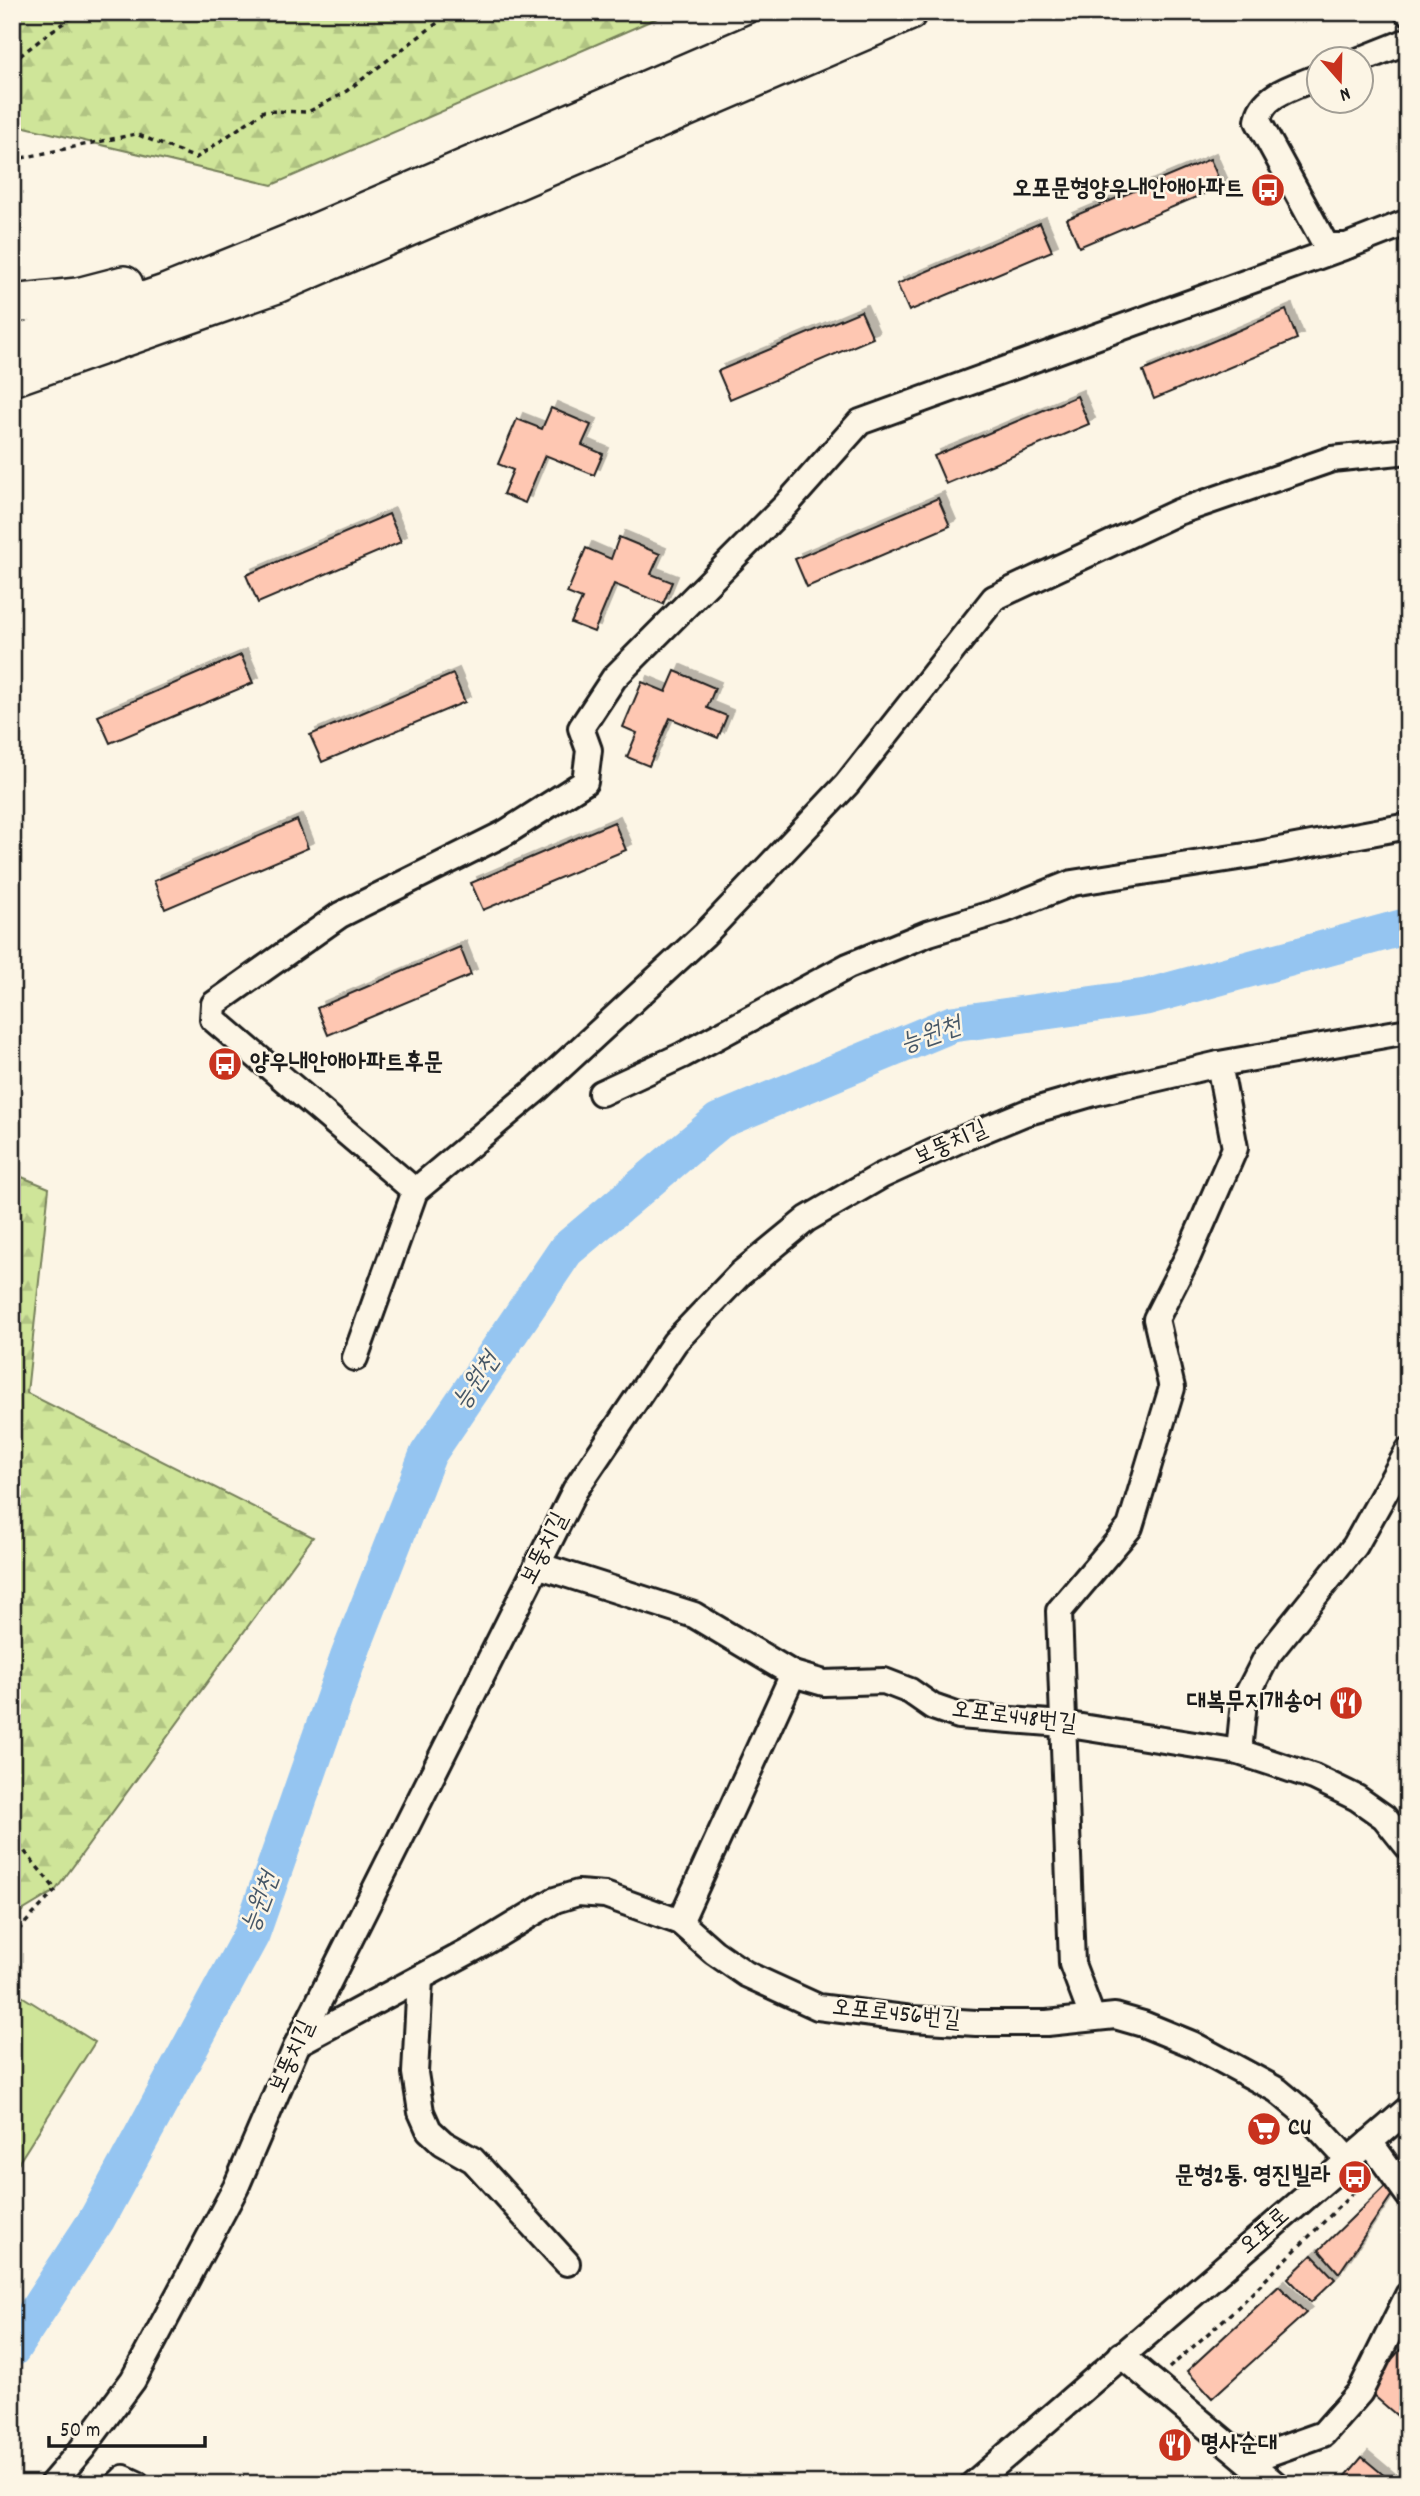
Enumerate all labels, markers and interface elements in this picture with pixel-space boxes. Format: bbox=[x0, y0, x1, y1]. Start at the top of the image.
north arrow bbox=[1304, 46, 1374, 116]
text: N bbox=[1336, 78, 1354, 107]
bus stop icon: 오포문형양우내안애아파트 bbox=[1249, 171, 1287, 209]
place label: 오포문형양우내안애아파트 bbox=[1012, 173, 1244, 207]
water label: 능원천 bbox=[895, 1007, 970, 1064]
bus stop icon: 양우내안애아파트후문 bbox=[206, 1045, 244, 1083]
place label: 양우내안애아파트후문 bbox=[250, 1047, 443, 1081]
street label: 보뚱치길 bbox=[909, 1113, 993, 1175]
water label: 능원천 bbox=[444, 1343, 512, 1418]
street label: 보뚱치길 bbox=[512, 1507, 578, 1591]
restaurant icon: 대복무지개송어 bbox=[1327, 1684, 1365, 1722]
place label: 대복무지개송어 bbox=[1187, 1686, 1322, 1720]
street label: 오포로448번길 bbox=[949, 1693, 1079, 1743]
water label: 능원천 bbox=[232, 1864, 291, 1939]
street label: 오포로456번길 bbox=[830, 1991, 962, 2039]
street label: 보뚱치길 bbox=[262, 2015, 324, 2099]
supermarket icon: CU bbox=[1245, 2110, 1283, 2148]
place label: CU bbox=[1288, 2112, 1311, 2146]
bus stop icon: 문형2통. 영진빌라 bbox=[1336, 2158, 1374, 2196]
place label: 문형2통. 영진빌라 bbox=[1175, 2160, 1331, 2194]
street label: 오포로 bbox=[1232, 2200, 1298, 2264]
scale bar bbox=[49, 2405, 205, 2449]
text: 50 m bbox=[60, 2417, 100, 2447]
restaurant icon: 명사순대 bbox=[1156, 2426, 1194, 2464]
place label: 명사순대 bbox=[1200, 2428, 1277, 2462]

